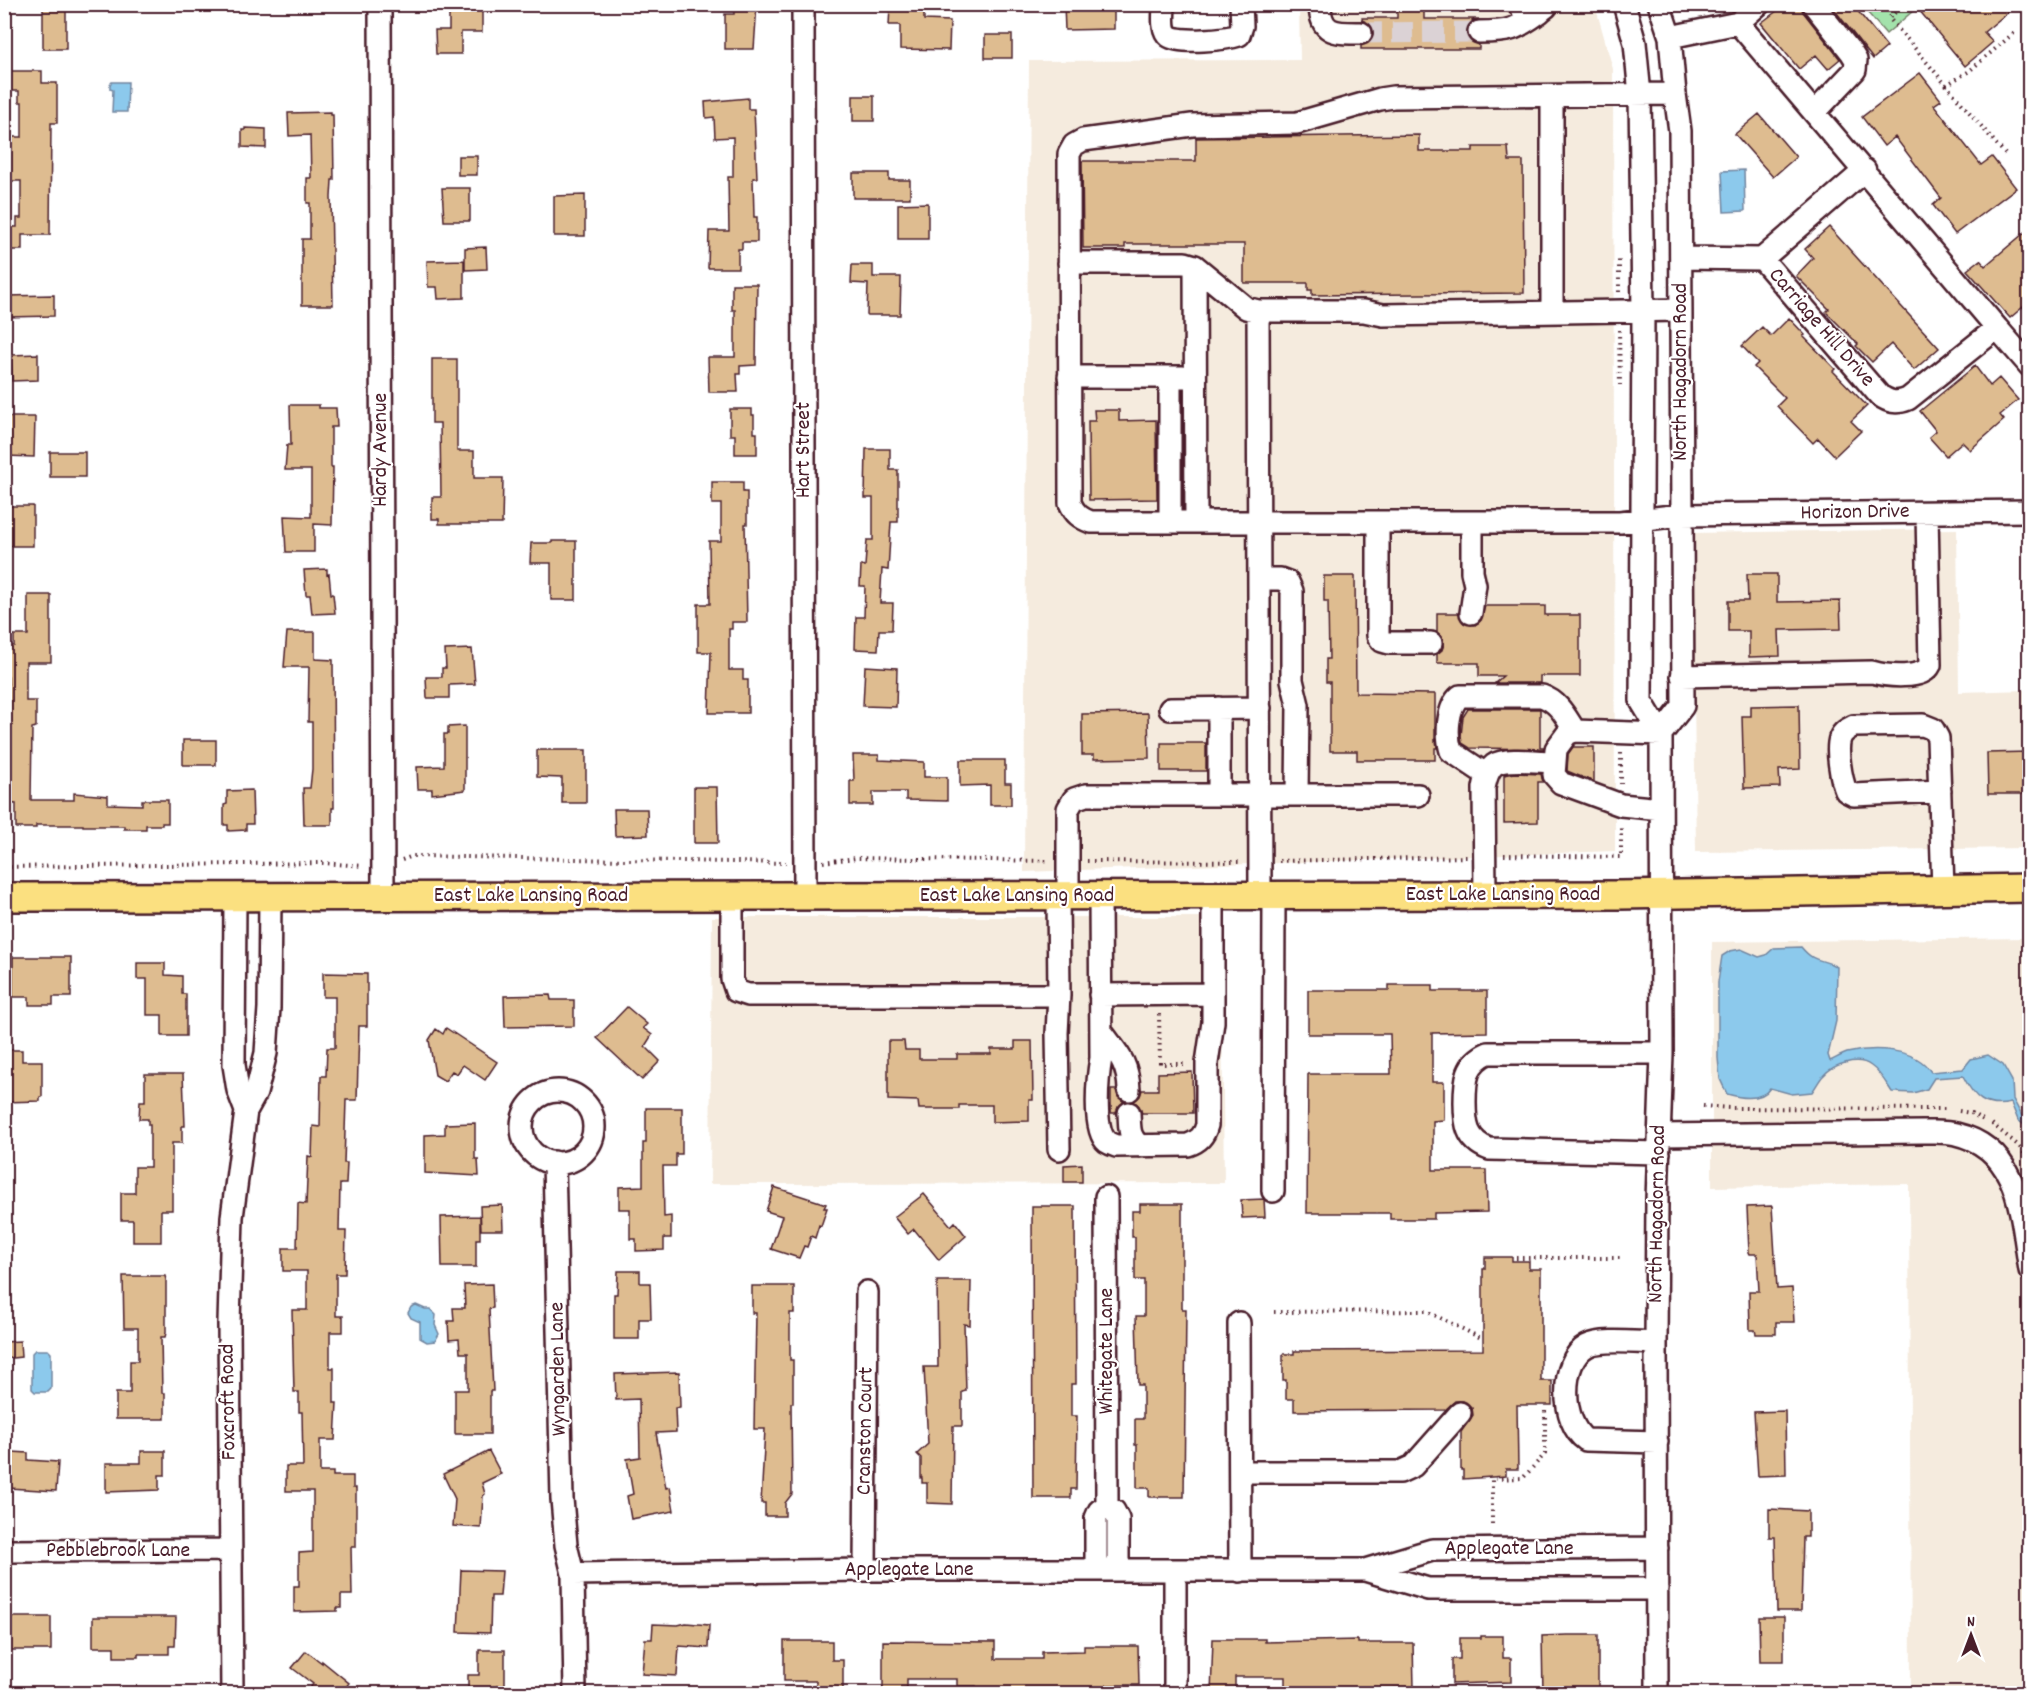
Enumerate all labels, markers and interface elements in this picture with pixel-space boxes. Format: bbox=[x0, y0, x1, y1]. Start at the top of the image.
street label: Carriage Hill Drive bbox=[1760, 261, 1882, 395]
street label: North Hagadorn Road bbox=[1666, 283, 1697, 461]
street label: Hardy Avenue bbox=[366, 393, 397, 507]
street label: Hart Street bbox=[789, 402, 820, 498]
street label: Horizon Drive bbox=[1800, 497, 1910, 529]
street label: East Lake Lansing Road bbox=[1406, 880, 1600, 911]
street label: East Lake Lansing Road bbox=[434, 881, 628, 912]
street label: East Lake Lansing Road bbox=[920, 881, 1114, 912]
street label: North Hagadorn Road bbox=[1641, 1125, 1675, 1303]
street label: Whitegate Lane bbox=[1092, 1288, 1123, 1414]
street label: Wyngarden Lane bbox=[542, 1302, 576, 1436]
street label: Foxcroft Road bbox=[212, 1343, 246, 1461]
street label: Cranston Court bbox=[849, 1367, 883, 1495]
street label: Applegate Lane bbox=[1444, 1534, 1574, 1565]
street label: Pebblebrook Lane bbox=[46, 1536, 190, 1567]
street label: Applegate Lane bbox=[844, 1555, 974, 1586]
north arrow bbox=[1941, 1605, 2001, 1665]
text: N bbox=[1967, 1611, 1975, 1634]

